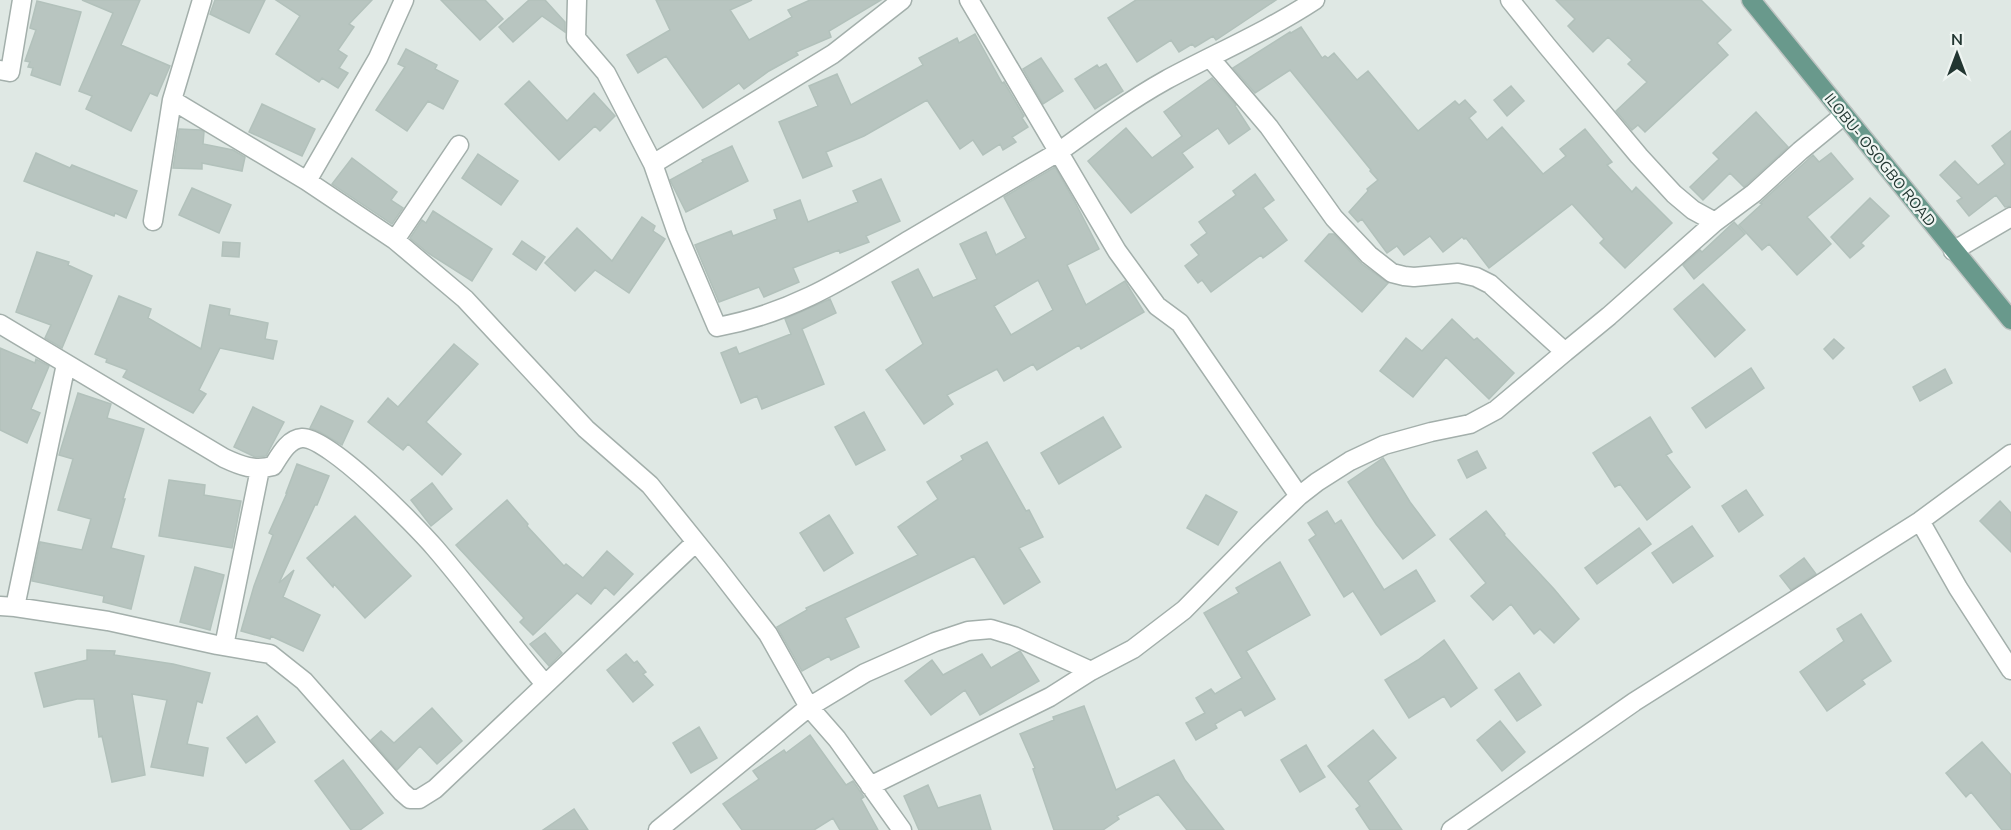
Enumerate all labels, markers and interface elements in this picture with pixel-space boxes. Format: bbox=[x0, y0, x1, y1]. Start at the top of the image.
north arrow bbox=[1927, 24, 1987, 84]
text: N bbox=[1951, 29, 1963, 51]
street label: ILOBU- OSOGBO ROAD bbox=[1820, 89, 1940, 231]

